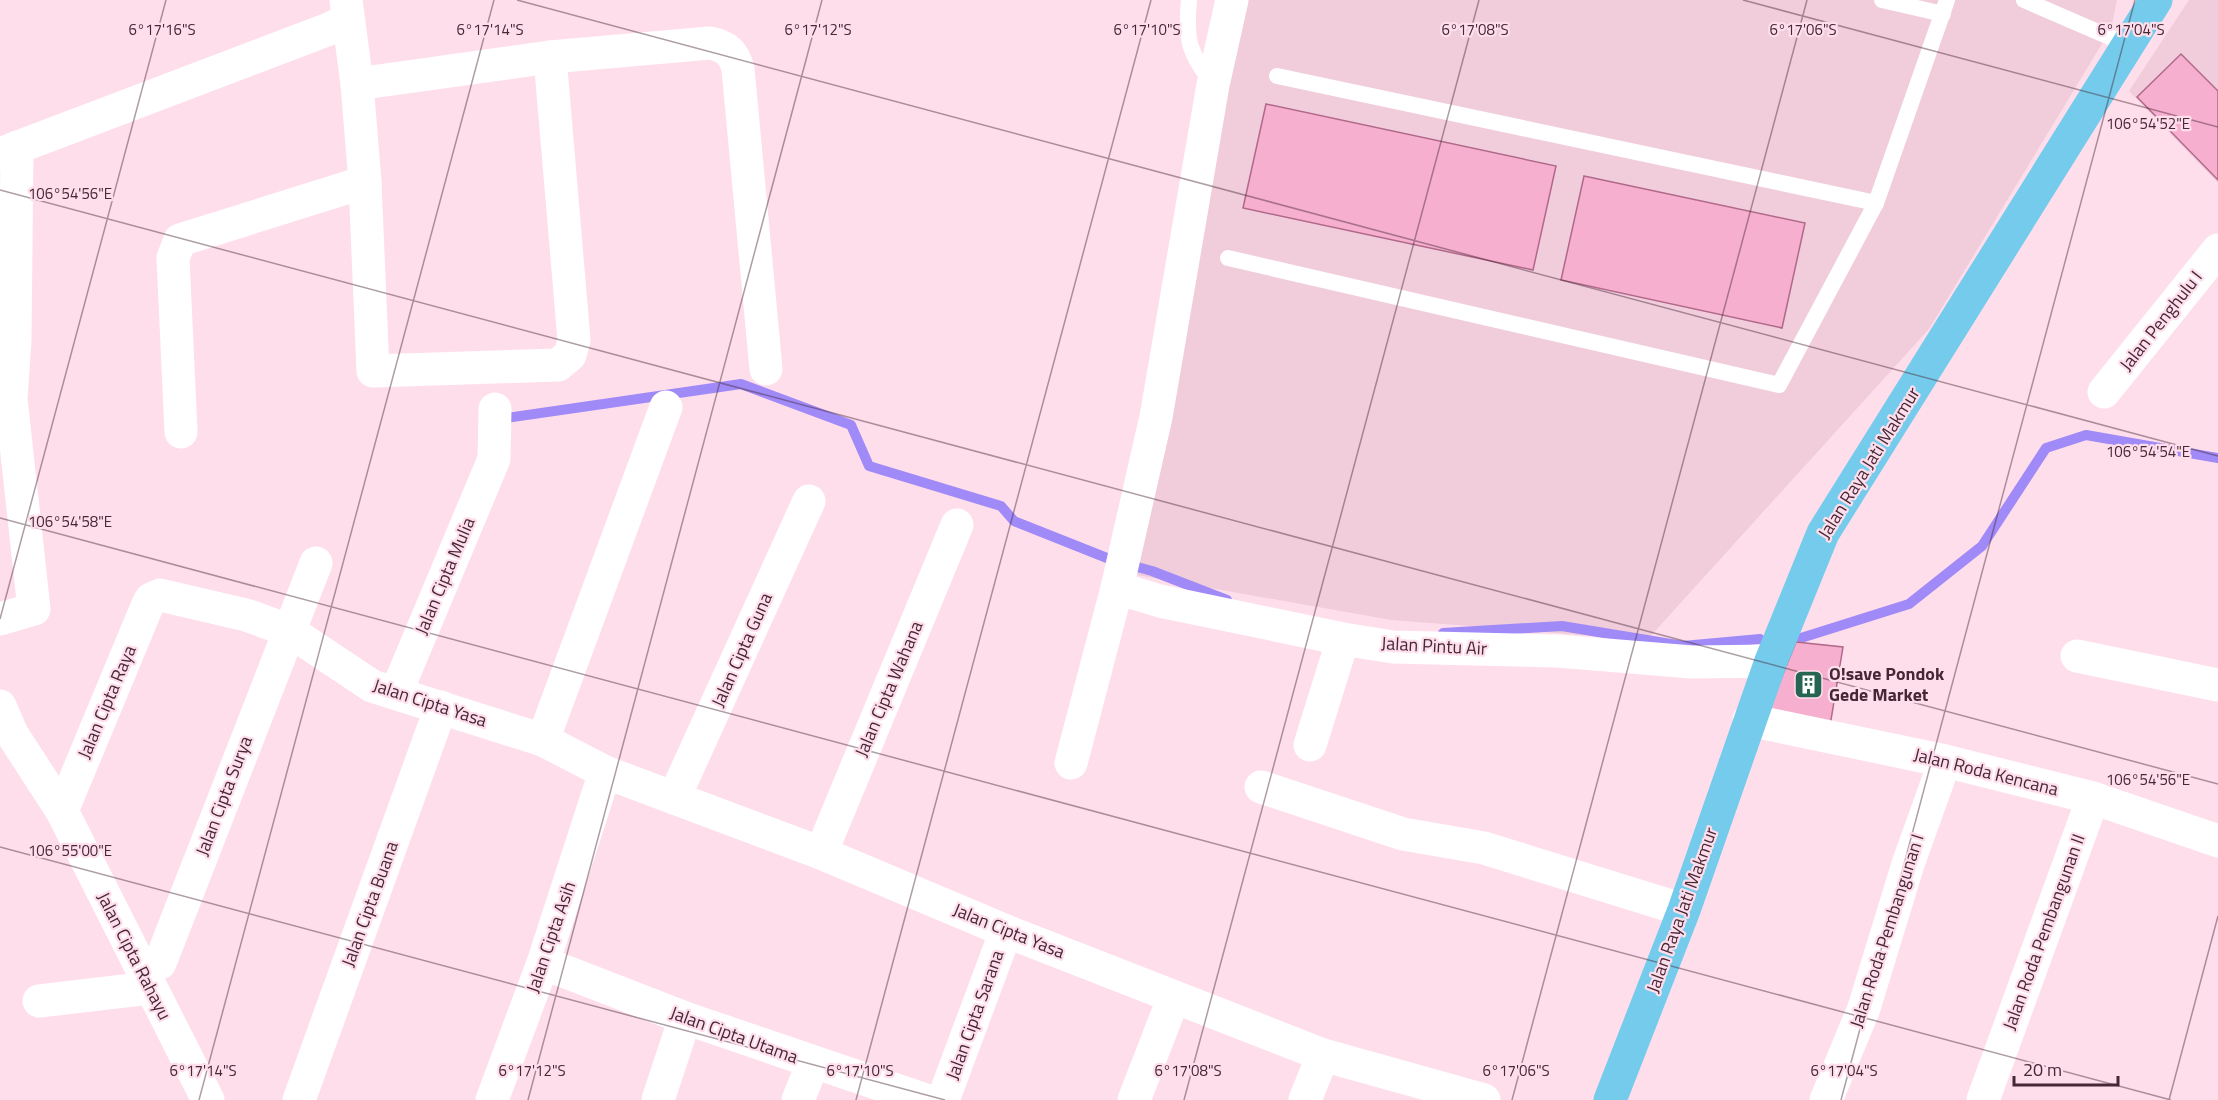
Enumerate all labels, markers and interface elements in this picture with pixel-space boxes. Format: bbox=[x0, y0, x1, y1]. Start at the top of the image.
text: 6°17'16"S bbox=[128, 18, 196, 41]
text: 6°17'14"S bbox=[456, 18, 524, 41]
text: 6°17'12"S bbox=[784, 18, 852, 41]
text: 6°17'10"S bbox=[1113, 18, 1181, 41]
text: 6°17'08"S bbox=[1441, 18, 1509, 41]
text: 6°17'06"S bbox=[1769, 18, 1837, 41]
text: 6°17'04"S bbox=[2097, 18, 2165, 41]
text: 106°54'52"E bbox=[2106, 112, 2190, 135]
text: 106°54'56"E bbox=[28, 182, 112, 205]
street label: Jalan Penghulu I bbox=[2113, 265, 2208, 377]
street label: Jalan Raya Jati Makmur bbox=[1811, 382, 1926, 544]
text: 106°54'54"E bbox=[2106, 440, 2190, 463]
text: 106°54'58"E bbox=[28, 510, 112, 533]
street label: Jalan Cipta Mulia bbox=[408, 513, 481, 639]
street label: Jalan Cipta Guna bbox=[704, 588, 779, 711]
street label: Jalan Cipta Wahana bbox=[848, 617, 929, 761]
street label: Jalan Pintu Air bbox=[1380, 629, 1488, 662]
street label: Jalan Cipta Raya bbox=[70, 641, 143, 763]
place label: O!save Pondok Gede Market bbox=[1829, 660, 1945, 708]
building icon: O!save Pondok Gede Market bbox=[1792, 668, 1824, 700]
street label: Jalan Cipta Yasa bbox=[370, 671, 491, 734]
street label: Jalan Cipta Surya bbox=[188, 732, 259, 860]
street label: Jalan Roda Kencana bbox=[1911, 740, 2061, 803]
text: 106°54'56"E bbox=[2106, 768, 2190, 791]
street label: Jalan Raya Jati Makmur bbox=[1639, 823, 1724, 996]
street label: Jalan Roda Pembangunan I bbox=[1842, 830, 1931, 1031]
street label: Jalan Roda Pembangunan II bbox=[1995, 830, 2092, 1034]
street label: Jalan Cipta Buana bbox=[334, 837, 405, 970]
text: 106°55'00"E bbox=[28, 839, 112, 862]
street label: Jalan Cipta Asih bbox=[519, 878, 582, 996]
street label: Jalan Cipta Rahayu bbox=[91, 887, 178, 1024]
street label: Jalan Cipta Yasa bbox=[949, 896, 1069, 965]
street label: Jalan Cipta Sarana bbox=[939, 946, 1011, 1083]
street label: Jalan Cipta Utama bbox=[666, 999, 802, 1070]
scale bar bbox=[2014, 1049, 2118, 1087]
text: 20 m bbox=[2023, 1056, 2062, 1083]
text: 6°17'14"S bbox=[169, 1059, 237, 1082]
text: 6°17'12"S bbox=[498, 1059, 566, 1082]
text: 6°17'10"S bbox=[826, 1059, 894, 1082]
text: 6°17'08"S bbox=[1154, 1059, 1222, 1082]
text: 6°17'06"S bbox=[1482, 1059, 1550, 1082]
text: 6°17'04"S bbox=[1810, 1059, 1878, 1082]

